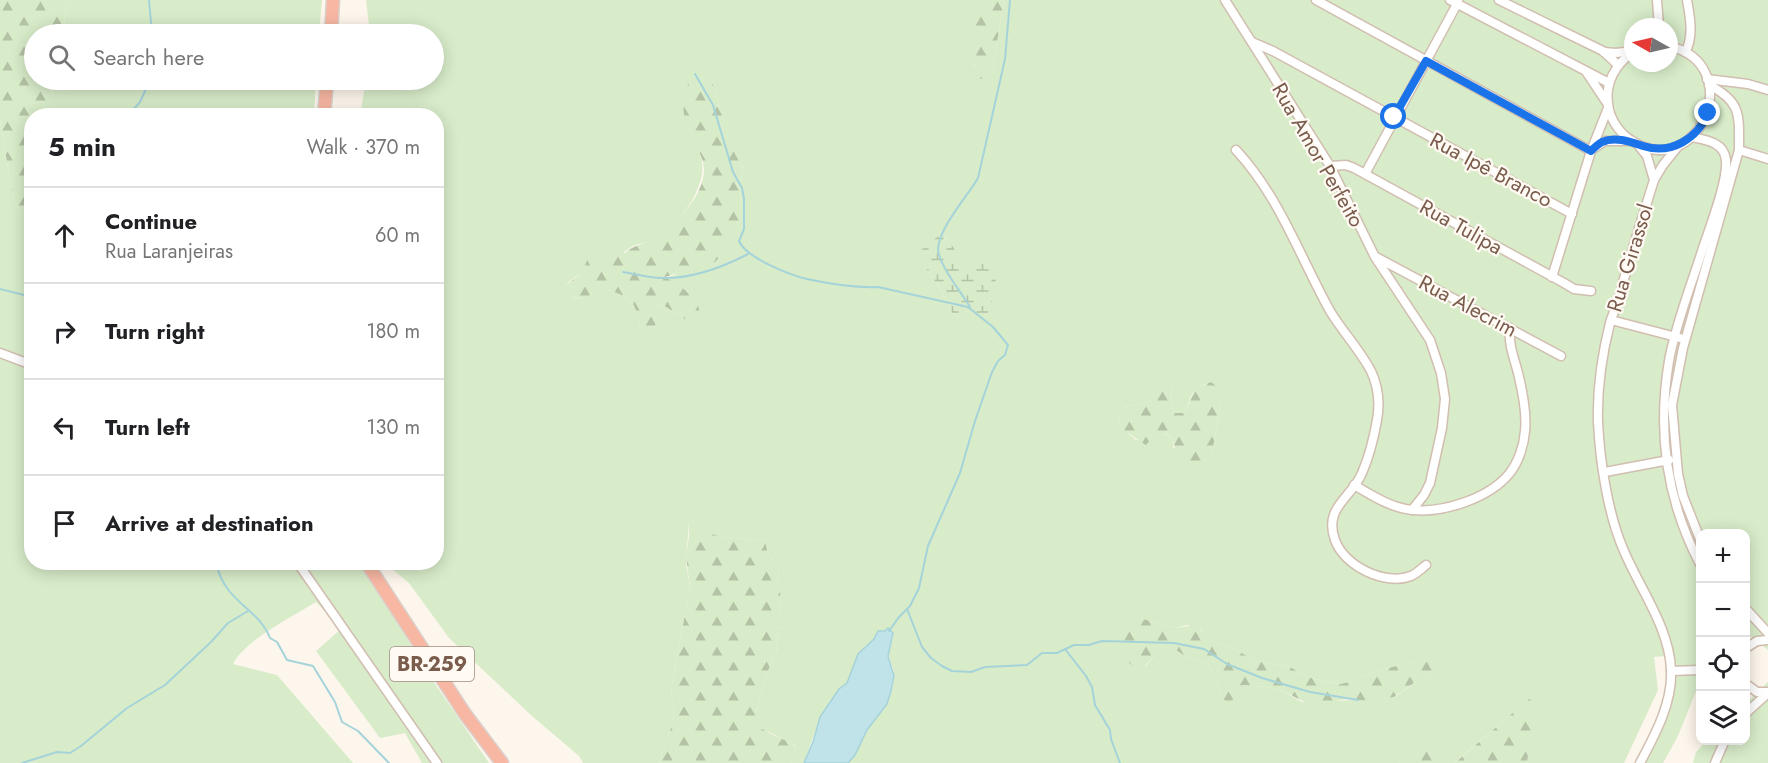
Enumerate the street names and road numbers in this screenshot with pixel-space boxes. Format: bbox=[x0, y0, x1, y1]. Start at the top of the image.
street label: Rua Amor Perfeito bbox=[1264, 77, 1372, 233]
street label: Rua Ipê Branco bbox=[1424, 125, 1558, 215]
street label: Rua Tulipa bbox=[1414, 192, 1508, 262]
street label: Rua Girassol bbox=[1599, 200, 1661, 316]
street label: Rua Alecrim bbox=[1413, 267, 1523, 345]
road number: BR-259 bbox=[390, 647, 474, 681]

